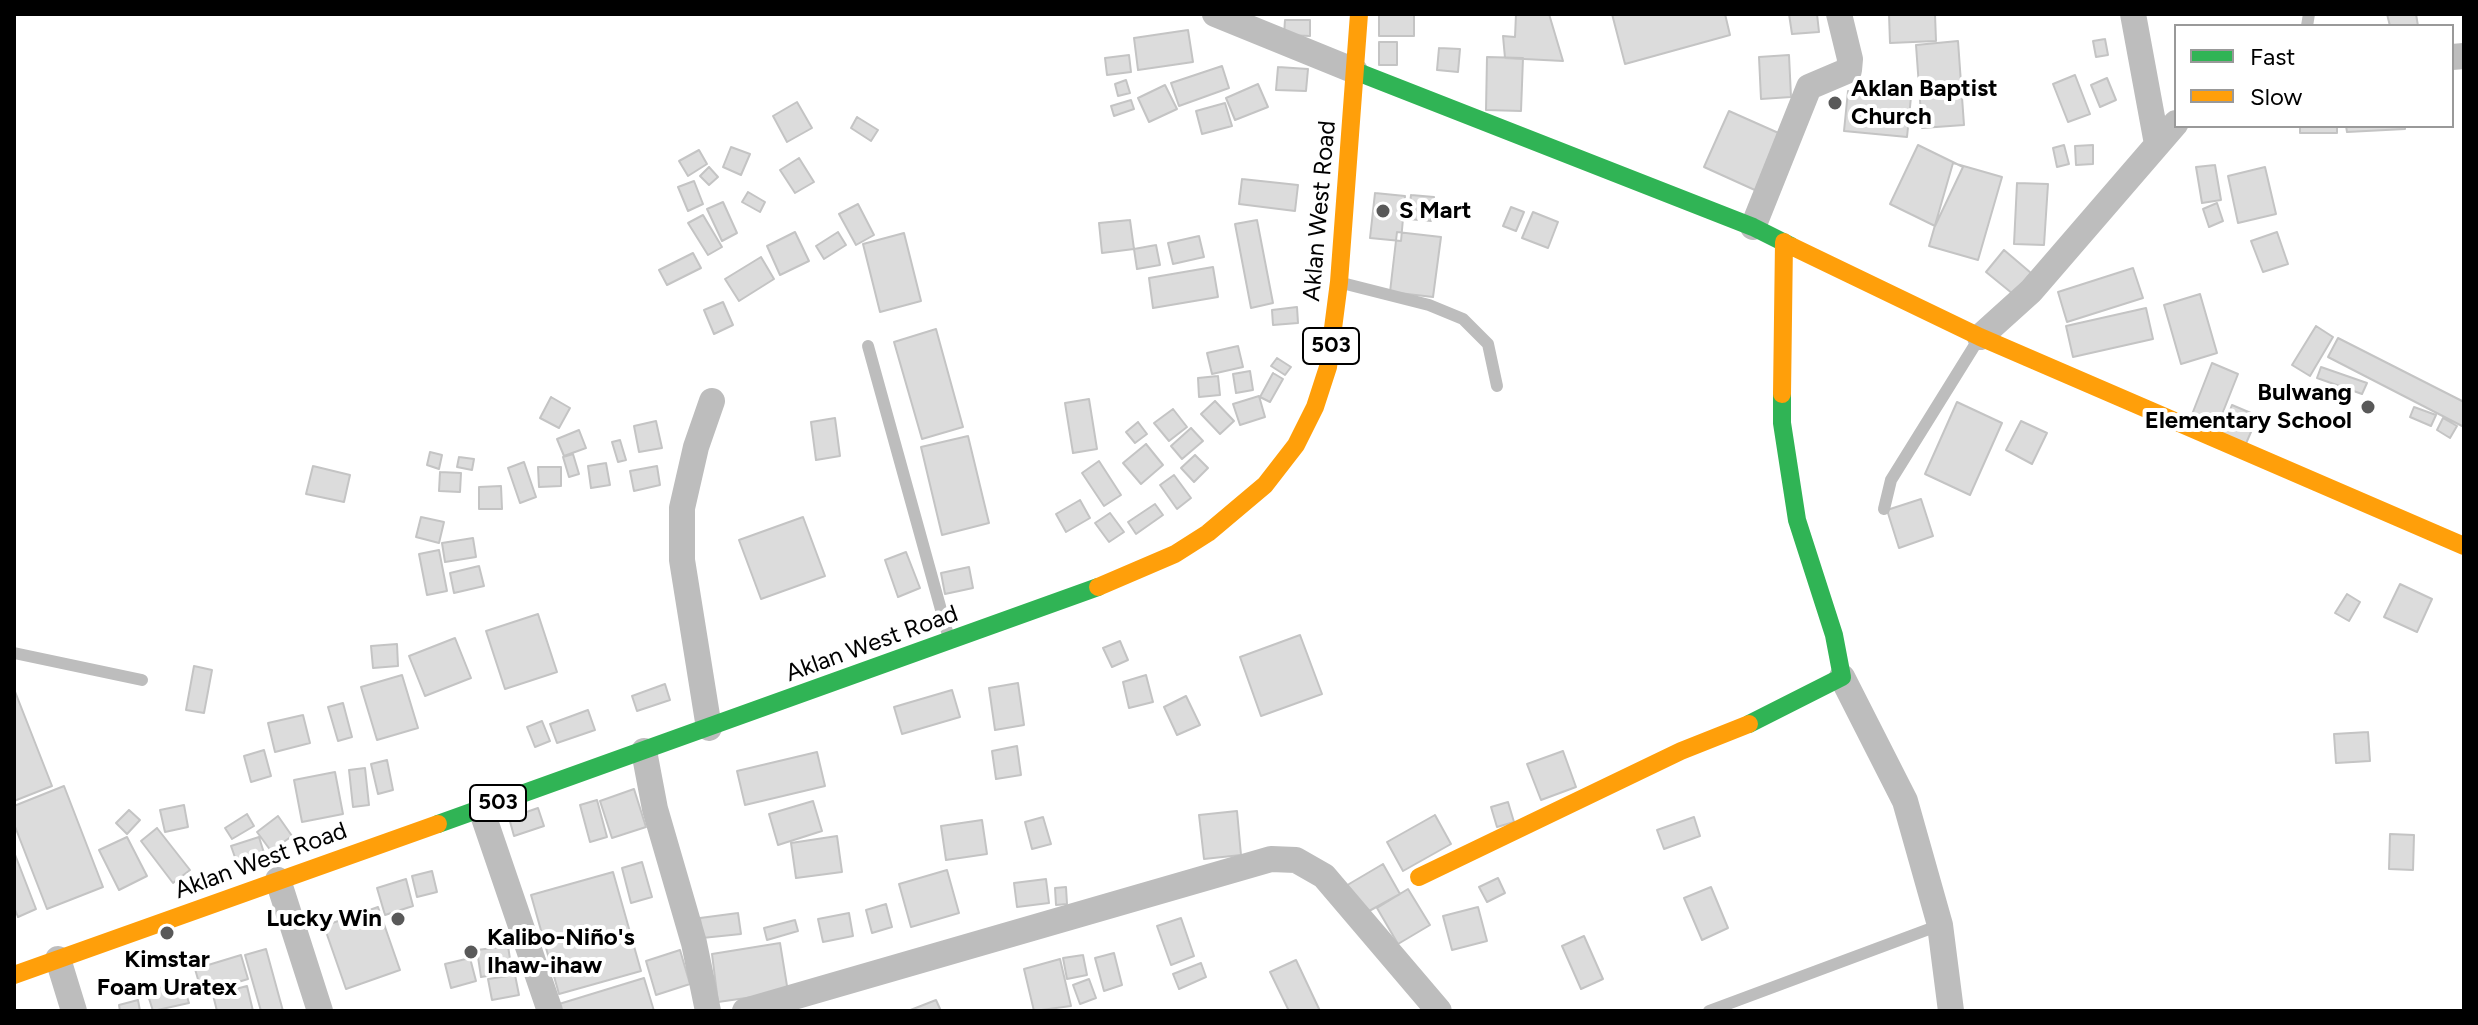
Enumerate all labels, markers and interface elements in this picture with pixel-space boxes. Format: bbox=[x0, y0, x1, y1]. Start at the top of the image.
legend bbox=[2174, 24, 2454, 128]
text: Fast bbox=[2250, 42, 2295, 71]
place label: Aklan Baptist Church bbox=[1851, 75, 1998, 131]
text: Slow bbox=[2250, 82, 2302, 111]
marker: Aklan Baptist Church bbox=[1826, 94, 1844, 112]
street label: Aklan West Road bbox=[1298, 119, 1342, 303]
place label: S Mart bbox=[1399, 197, 1471, 225]
marker: S Mart bbox=[1374, 202, 1392, 220]
road number: 503 bbox=[1303, 328, 1359, 364]
place label: Bulwang Elementary School bbox=[2145, 379, 2352, 435]
marker: Bulwang Elementary School bbox=[2359, 398, 2377, 416]
street label: Aklan West Road bbox=[782, 599, 962, 689]
road number: 503 bbox=[470, 785, 526, 821]
street label: Aklan West Road bbox=[171, 816, 351, 906]
place label: Lucky Win bbox=[266, 905, 382, 933]
marker: Lucky Win bbox=[389, 910, 407, 928]
marker: Kimstar Foam Uratex bbox=[158, 924, 176, 942]
place label: Kalibo-Niño's Ihaw-ihaw bbox=[487, 924, 635, 980]
marker: Kalibo-Niño's Ihaw-ihaw bbox=[462, 943, 480, 961]
place label: Kimstar Foam Uratex bbox=[97, 946, 237, 1002]

